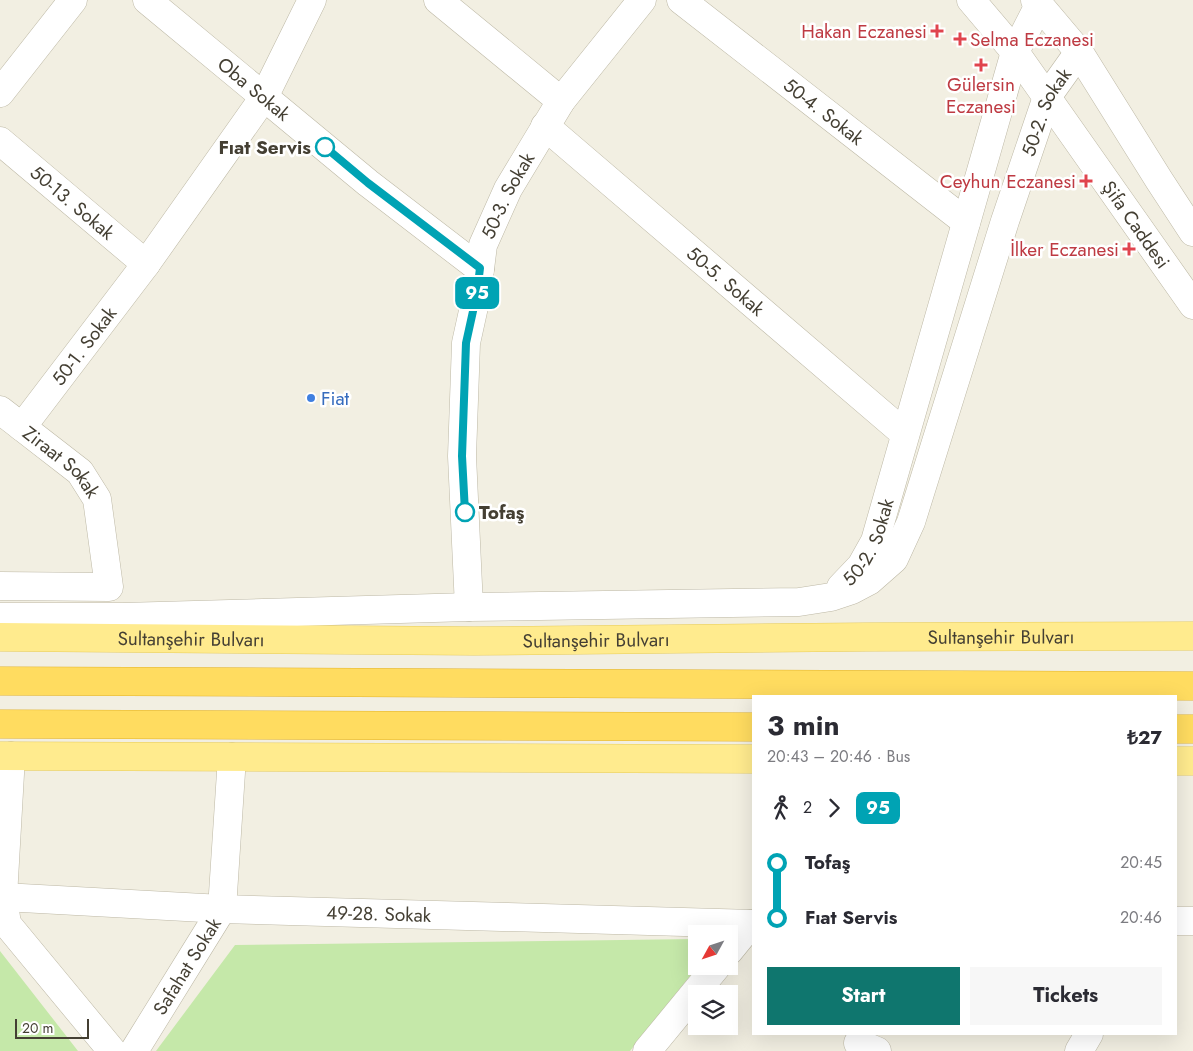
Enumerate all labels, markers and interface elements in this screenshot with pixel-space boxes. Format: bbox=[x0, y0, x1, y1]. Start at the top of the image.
place label: Hakan Eczanesi bbox=[801, 18, 927, 45]
marker: Hakan Eczanesi bbox=[931, 25, 943, 37]
place label: Selma Eczanesi bbox=[970, 26, 1094, 53]
marker: Selma Eczanesi bbox=[954, 33, 966, 45]
street label: Oba Sokak bbox=[211, 51, 296, 128]
marker: Gülersin Eczanesi bbox=[975, 59, 987, 71]
street label: 50-2. Sokak bbox=[1015, 62, 1078, 160]
place label: Gülersin Eczanesi bbox=[946, 71, 1016, 120]
street label: 50-4. Sokak bbox=[778, 72, 870, 152]
place label: Fıat Servis bbox=[219, 134, 311, 161]
marker: Fıat Servis bbox=[315, 137, 335, 157]
street label: 50-3. Sokak bbox=[474, 147, 541, 243]
street label: 50-13. Sokak bbox=[24, 159, 121, 246]
place label: Ceyhun Eczanesi bbox=[940, 168, 1076, 195]
marker: Ceyhun Eczanesi bbox=[1080, 175, 1092, 187]
street label: Şifa Caddesi bbox=[1096, 175, 1176, 274]
place label: İlker Eczanesi bbox=[1010, 236, 1119, 263]
street label: 50-5. Sokak bbox=[681, 240, 771, 323]
marker: İlker Eczanesi bbox=[1123, 243, 1135, 255]
line badge: 95 bbox=[454, 277, 500, 309]
text: 95 bbox=[465, 280, 489, 306]
street label: 50-1. Sokak bbox=[45, 301, 123, 391]
place label: Fiat bbox=[321, 385, 350, 412]
marker: Fiat bbox=[305, 392, 317, 404]
street label: Ziraat Sokak bbox=[17, 420, 106, 504]
street label: 50-2. Sokak bbox=[836, 495, 901, 592]
place label: Tofaş bbox=[479, 499, 525, 526]
marker: Tofaş bbox=[455, 502, 475, 522]
street label: Sultanşehir Bulvarı bbox=[927, 623, 1075, 651]
street label: Sultanşehir Bulvarı bbox=[117, 625, 265, 653]
street label: Sultanşehir Bulvarı bbox=[522, 626, 670, 655]
text: 3 min bbox=[767, 705, 840, 746]
text: ₺27 bbox=[1127, 724, 1162, 751]
text: 20:43 – 20:46 · Bus bbox=[767, 745, 910, 768]
icon: walk bbox=[767, 794, 795, 822]
icon: forward bbox=[820, 794, 848, 822]
text: 95 bbox=[866, 795, 890, 821]
text: 2 bbox=[803, 796, 812, 819]
text: Tofaş bbox=[805, 849, 850, 876]
text: 20:45 bbox=[1120, 851, 1162, 874]
street label: 49-28. Sokak bbox=[326, 899, 432, 929]
text: Fıat Servis bbox=[805, 904, 897, 931]
text: 20:46 bbox=[1120, 906, 1162, 929]
street label: Safahat Sokak bbox=[147, 912, 228, 1020]
north arrow bbox=[688, 925, 738, 975]
map controls bbox=[688, 925, 738, 1035]
button: Start bbox=[767, 967, 960, 1025]
button: Tickets bbox=[970, 967, 1162, 1025]
button: layers bbox=[688, 985, 738, 1035]
scale bar bbox=[15, 1016, 89, 1039]
text: 20 m bbox=[22, 1018, 54, 1038]

